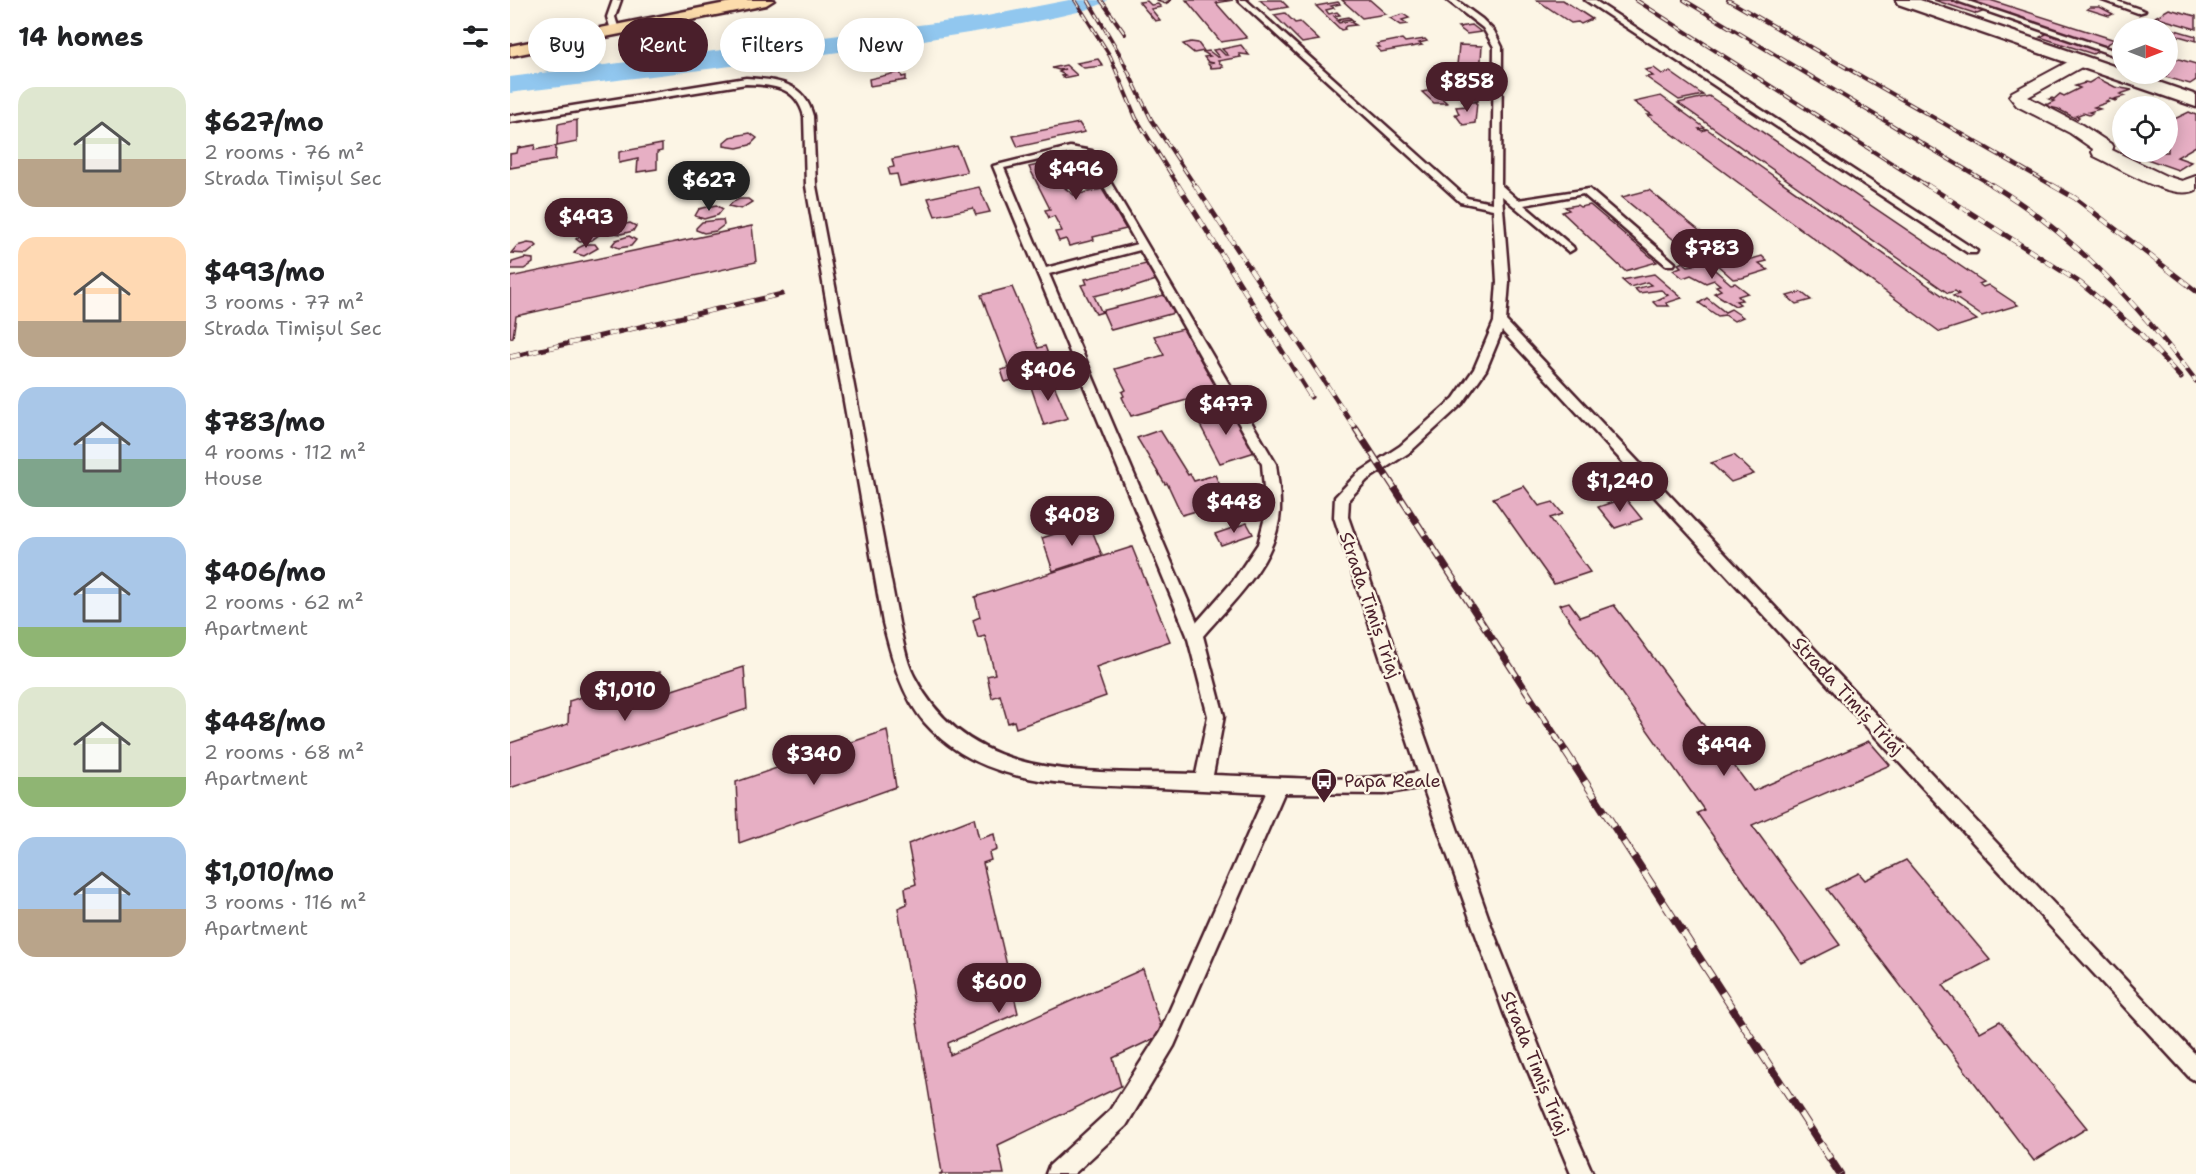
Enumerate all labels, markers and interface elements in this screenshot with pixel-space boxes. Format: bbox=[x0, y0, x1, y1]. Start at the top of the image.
chip: Buy bbox=[528, 18, 606, 72]
chip: Rent bbox=[618, 18, 708, 72]
chip: Filters bbox=[720, 18, 825, 72]
chip: New bbox=[837, 18, 924, 72]
north arrow bbox=[2112, 18, 2178, 84]
map controls bbox=[2112, 18, 2178, 162]
text: 14 homes bbox=[18, 19, 144, 54]
icon: filters bbox=[459, 20, 492, 53]
pin: $858 bbox=[1431, 62, 1503, 113]
text: $858 bbox=[1440, 68, 1494, 94]
button: locate bbox=[2112, 96, 2178, 162]
text: $627/mo bbox=[204, 104, 324, 139]
icon: home bbox=[66, 111, 138, 183]
text: 2 rooms · 76 m² bbox=[204, 139, 364, 165]
pin: $496 bbox=[1040, 150, 1112, 201]
text: $496 bbox=[1049, 156, 1103, 182]
pin: $627 bbox=[673, 161, 745, 212]
text: Strada Timișul Sec bbox=[204, 165, 382, 191]
text: $627 bbox=[682, 167, 736, 193]
pin: $493 bbox=[550, 198, 622, 249]
text: $493 bbox=[559, 204, 613, 230]
pin: $783 bbox=[1676, 229, 1748, 280]
text: $783 bbox=[1685, 235, 1739, 261]
text: $493/mo bbox=[204, 254, 325, 289]
icon: home bbox=[66, 261, 138, 333]
text: 3 rooms · 77 m² bbox=[204, 289, 364, 315]
text: Strada Timișul Sec bbox=[204, 315, 382, 341]
pin: $406 bbox=[1012, 351, 1084, 402]
text: $406 bbox=[1020, 357, 1076, 383]
pin: $477 bbox=[1190, 385, 1262, 436]
text: $477 bbox=[1199, 391, 1253, 417]
text: $783/mo bbox=[204, 404, 325, 439]
icon: home bbox=[66, 411, 138, 483]
text: 4 rooms · 112 m² bbox=[204, 439, 366, 465]
pin: $1,240 bbox=[1571, 462, 1669, 513]
text: House bbox=[204, 465, 263, 491]
text: $1,240 bbox=[1586, 468, 1654, 494]
pin: $448 bbox=[1198, 483, 1270, 534]
text: $448 bbox=[1206, 489, 1262, 515]
pin: $408 bbox=[1036, 496, 1108, 547]
text: $408 bbox=[1044, 502, 1100, 528]
street label: Strada Timiș Triaj bbox=[1334, 529, 1406, 681]
text: $406/mo bbox=[204, 554, 326, 589]
icon: home bbox=[66, 561, 138, 633]
text: 2 rooms · 62 m² bbox=[204, 589, 364, 615]
text: Apartment bbox=[204, 615, 308, 641]
street label: Strada Timiș Triaj bbox=[1787, 632, 1909, 760]
pin: $1,010 bbox=[576, 671, 674, 722]
text: $1,010 bbox=[594, 677, 656, 703]
text: $448/mo bbox=[204, 704, 326, 739]
icon: home bbox=[66, 711, 138, 783]
pin: $494 bbox=[1688, 726, 1760, 777]
text: $494 bbox=[1697, 732, 1751, 758]
pin: $340 bbox=[778, 735, 850, 786]
text: 2 rooms · 68 m² bbox=[204, 739, 364, 765]
text: $340 bbox=[786, 741, 842, 767]
text: Apartment bbox=[204, 765, 308, 791]
bus stop icon: Papa Reale bbox=[1309, 766, 1339, 804]
place label: Papa Reale bbox=[1344, 769, 1441, 793]
text: $1,010/mo bbox=[204, 854, 334, 889]
icon: home bbox=[66, 861, 138, 933]
text: 3 rooms · 116 m² bbox=[204, 889, 366, 915]
text: Apartment bbox=[204, 915, 308, 941]
pin: $600 bbox=[963, 963, 1035, 1014]
text: $600 bbox=[971, 969, 1027, 995]
street label: Strada Timiș Triaj bbox=[1495, 987, 1575, 1139]

